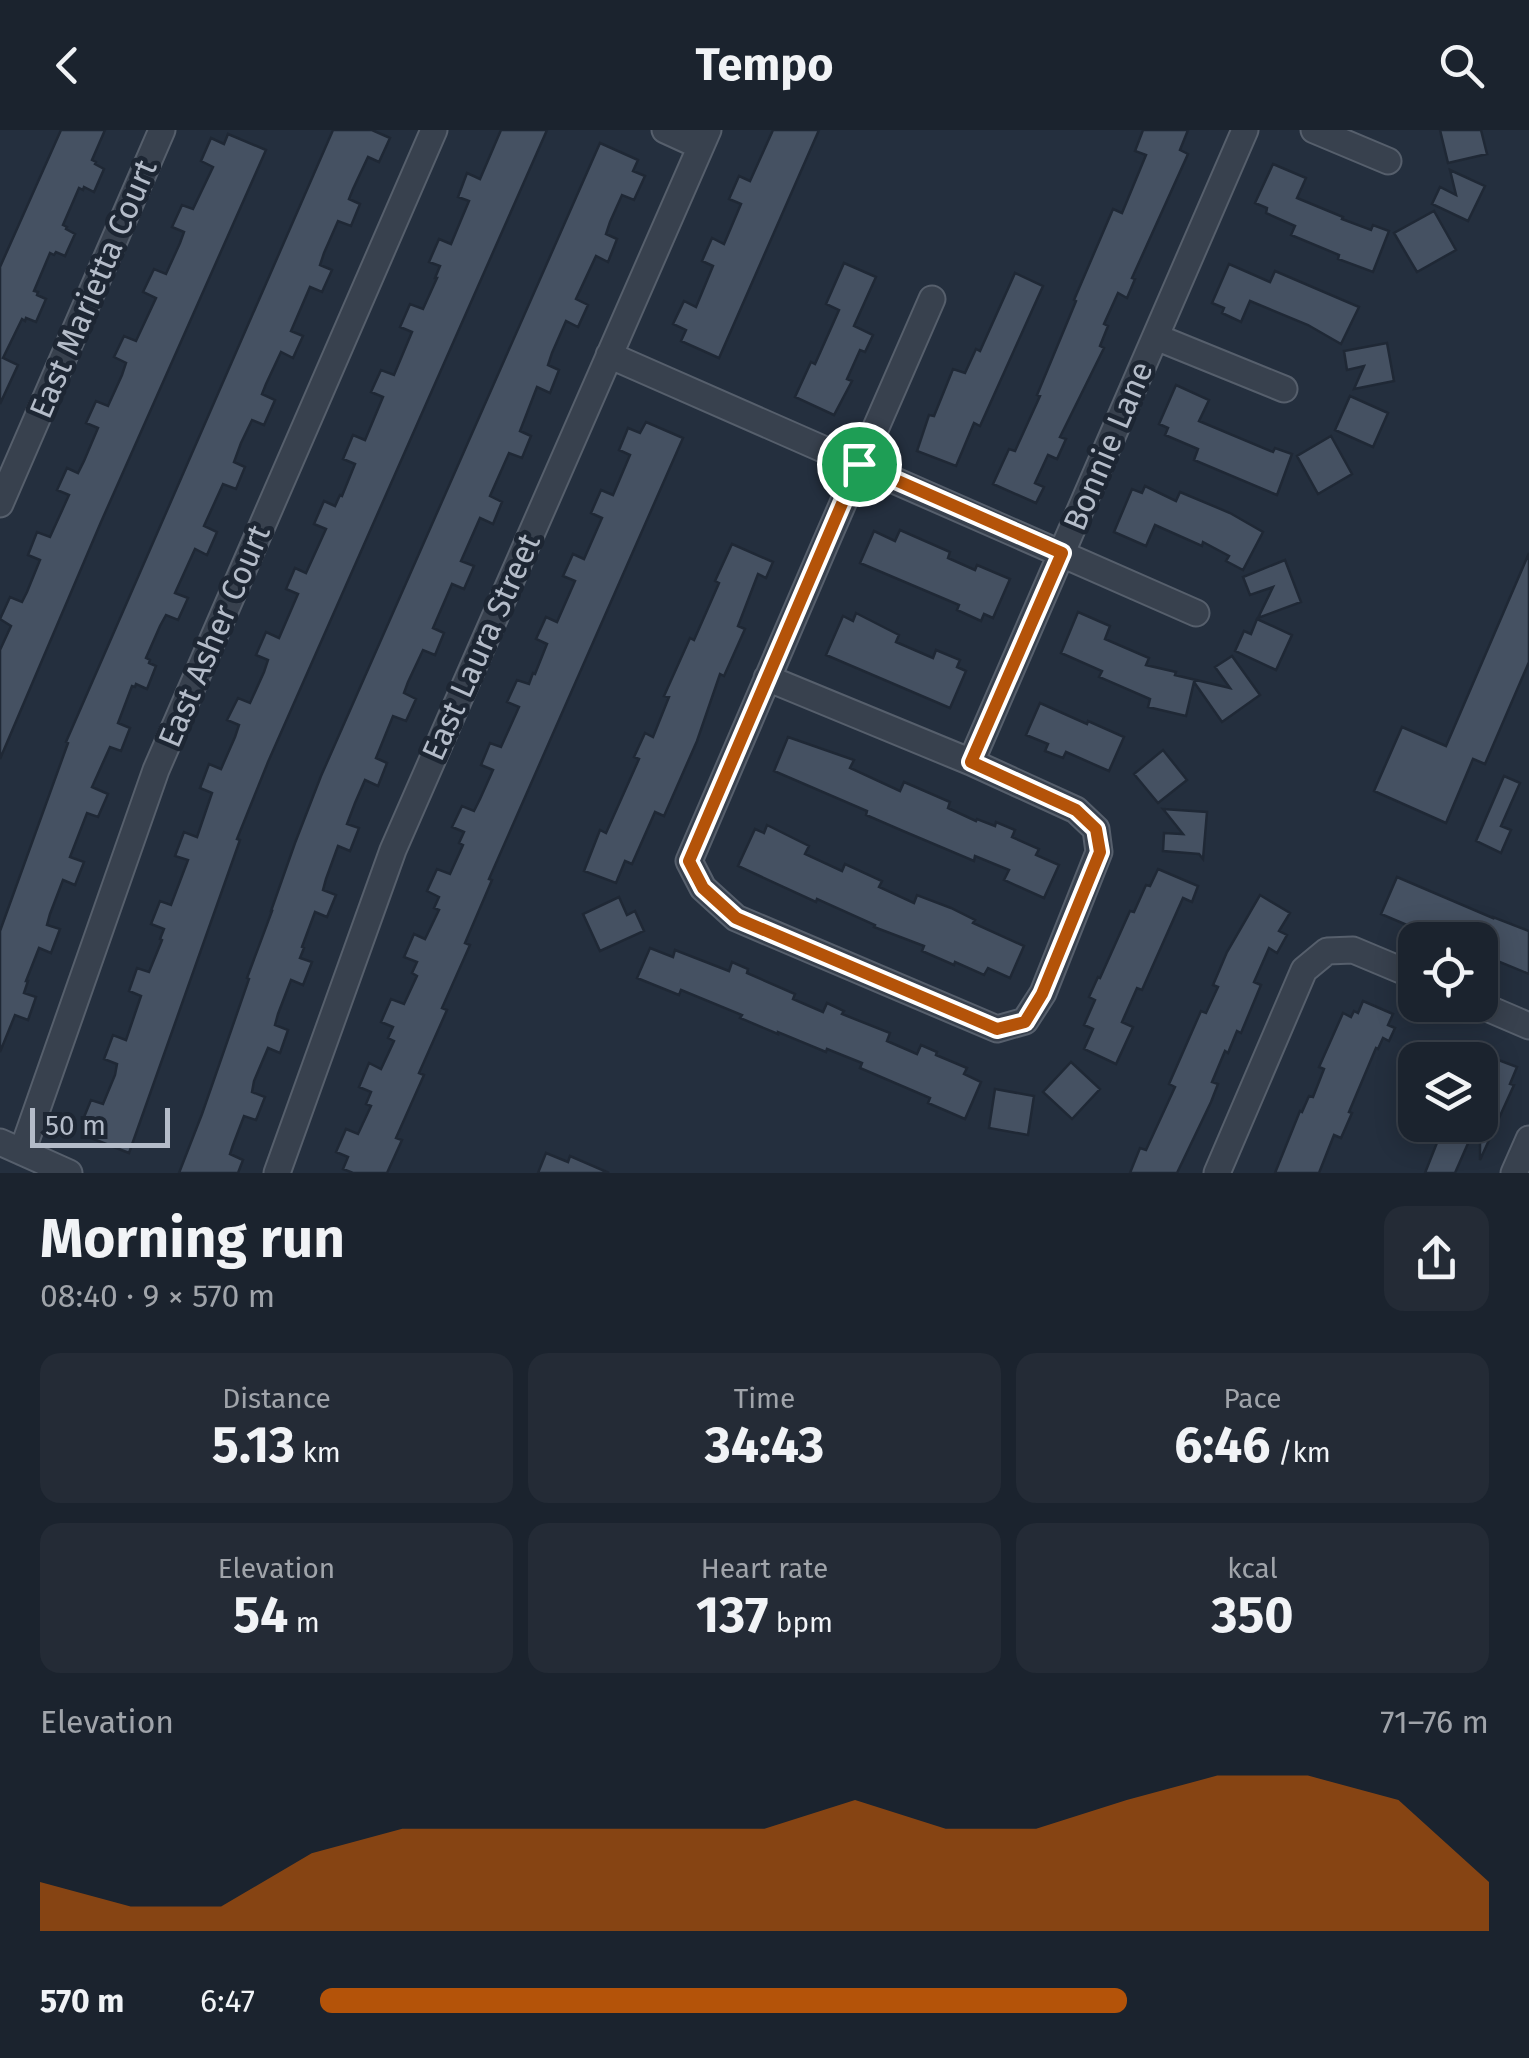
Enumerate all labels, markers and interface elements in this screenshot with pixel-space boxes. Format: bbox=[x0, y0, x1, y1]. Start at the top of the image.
icon: back bbox=[40, 38, 95, 93]
text: Tempo bbox=[696, 38, 833, 92]
icon: search bbox=[1434, 38, 1489, 93]
street label: East Marietta Court bbox=[21, 154, 165, 424]
street label: Bonnie Lane bbox=[1055, 356, 1161, 536]
pin bbox=[817, 422, 902, 507]
icon: arrive bbox=[832, 437, 887, 492]
street label: East Asher Court bbox=[150, 519, 278, 753]
street label: East Laura Street bbox=[414, 527, 548, 766]
map controls bbox=[1398, 922, 1498, 1142]
button: locate bbox=[1398, 922, 1498, 1022]
button: layers bbox=[1398, 1042, 1498, 1142]
scale bar bbox=[30, 1103, 170, 1148]
text: 50 m bbox=[45, 1109, 106, 1142]
text: Morning run bbox=[40, 1206, 345, 1272]
button: share bbox=[1384, 1206, 1489, 1311]
text: 08:40 · 9 × 570 m bbox=[40, 1277, 275, 1315]
text: Distance bbox=[222, 1382, 331, 1415]
text: Time bbox=[734, 1382, 795, 1415]
text: Pace bbox=[1223, 1382, 1282, 1415]
text: 5.13 bbox=[212, 1415, 295, 1475]
text: 34:43 bbox=[705, 1415, 824, 1475]
text: 6:46 bbox=[1174, 1415, 1271, 1475]
text: km bbox=[295, 1436, 341, 1469]
text: /km bbox=[1271, 1436, 1331, 1469]
text: Elevation bbox=[218, 1552, 335, 1585]
text: Heart rate bbox=[701, 1552, 828, 1585]
text: kcal bbox=[1227, 1552, 1278, 1585]
text: 54 bbox=[233, 1585, 288, 1645]
text: 137 bbox=[696, 1585, 768, 1645]
text: 350 bbox=[1211, 1585, 1294, 1645]
text: m bbox=[288, 1606, 320, 1639]
text: bpm bbox=[768, 1606, 833, 1639]
text: Elevation bbox=[40, 1703, 174, 1741]
text: 71–76 m bbox=[1380, 1703, 1489, 1741]
text: 570 m bbox=[40, 1982, 124, 2020]
text: 6:47 bbox=[200, 1982, 255, 2020]

